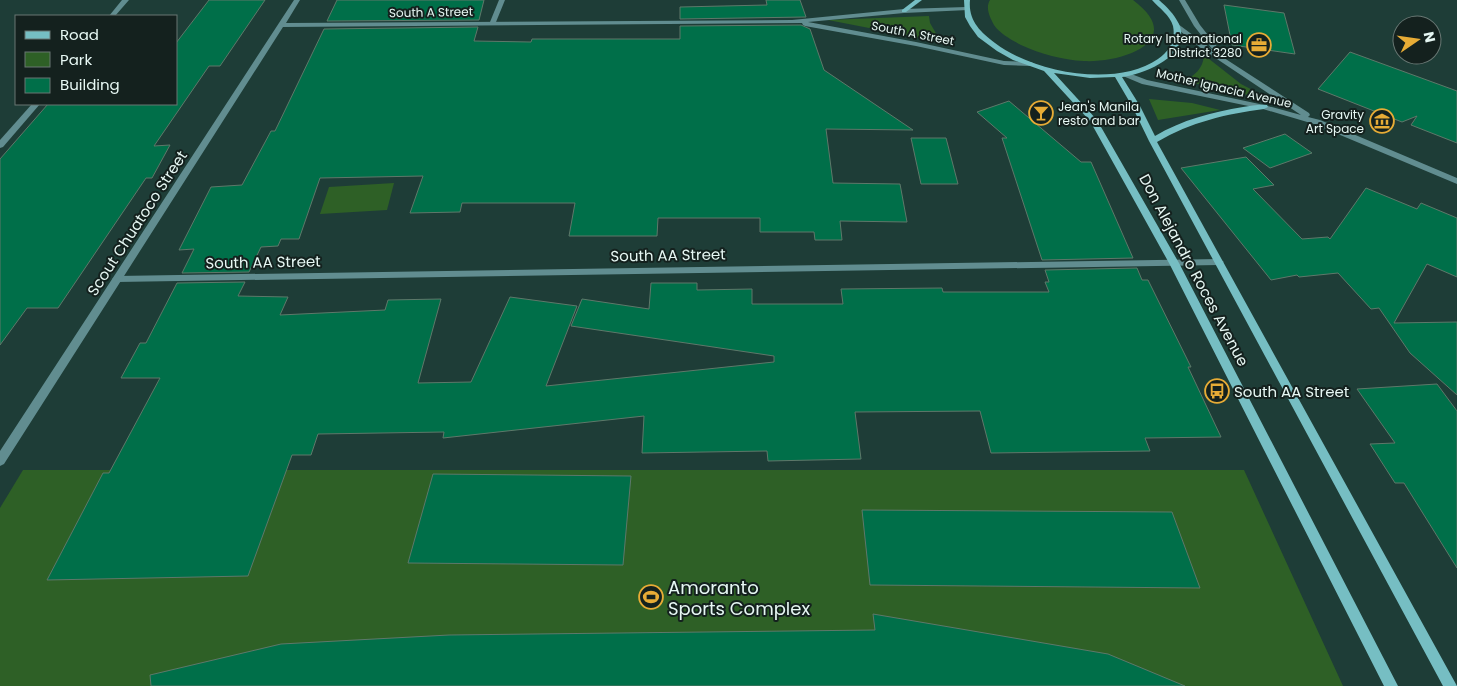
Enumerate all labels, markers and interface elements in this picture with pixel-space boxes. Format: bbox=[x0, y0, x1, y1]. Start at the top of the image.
street label: South A Street bbox=[389, 3, 473, 21]
legend bbox=[15, 15, 178, 105]
north arrow bbox=[1392, 15, 1442, 65]
street label: South A Street bbox=[870, 17, 956, 49]
text: Road bbox=[60, 24, 99, 45]
place label: Rotary International District 3280 bbox=[1124, 30, 1242, 61]
text: N bbox=[1419, 30, 1441, 44]
office icon: Rotary International District 3280 bbox=[1246, 32, 1272, 58]
text: Park bbox=[60, 49, 92, 70]
street label: Mother Ignacia Avenue bbox=[1155, 64, 1293, 112]
text: Building bbox=[60, 74, 120, 95]
place label: Jean's Manila resto and bar bbox=[1058, 98, 1140, 129]
bar icon: Jean's Manila resto and bar bbox=[1028, 100, 1054, 126]
place label: Gravity Art Space bbox=[1306, 106, 1364, 137]
museum icon: Gravity Art Space bbox=[1369, 108, 1395, 134]
street label: Scout Chuatoco Street bbox=[82, 146, 192, 300]
street label: Don Alejandro Roces Avenue bbox=[1134, 170, 1254, 370]
street label: South AA Street bbox=[610, 243, 726, 267]
street label: South AA Street bbox=[205, 250, 321, 274]
bus stop icon: South AA Street bbox=[1204, 378, 1230, 404]
place label: South AA Street bbox=[1234, 381, 1349, 402]
place label: Amoranto Sports Complex bbox=[668, 575, 810, 621]
sports icon: Amoranto Sports Complex bbox=[638, 584, 664, 610]

